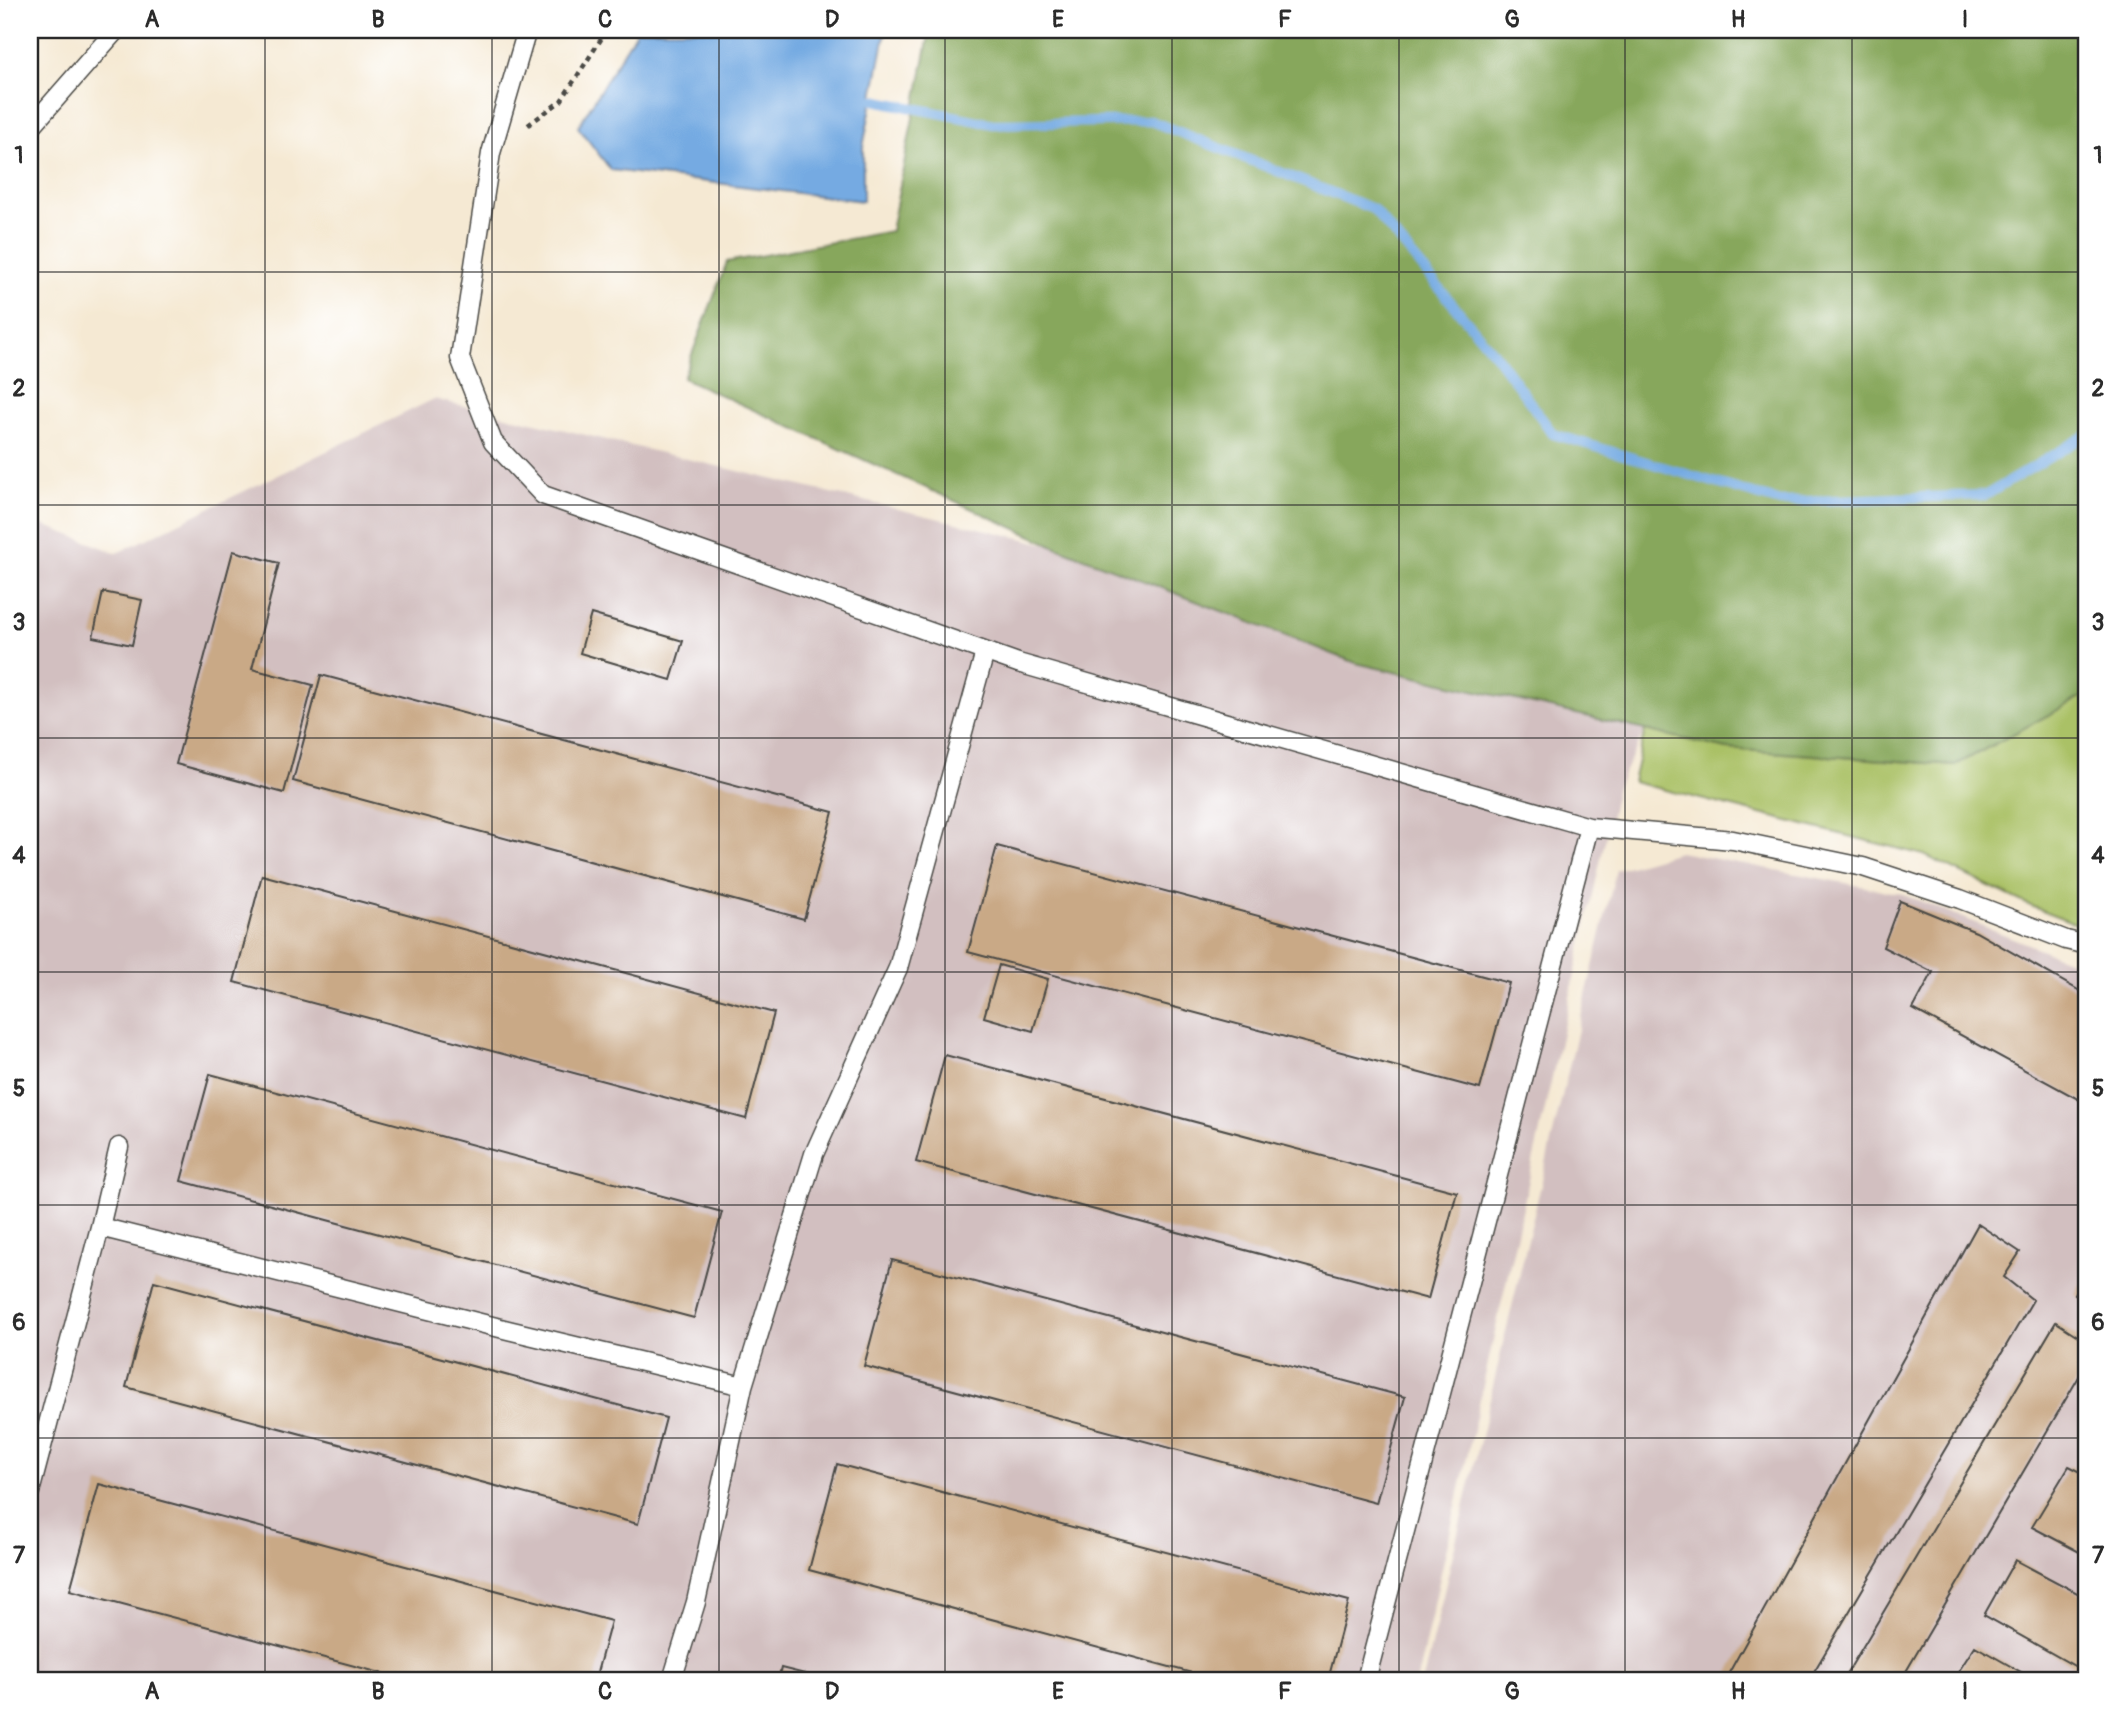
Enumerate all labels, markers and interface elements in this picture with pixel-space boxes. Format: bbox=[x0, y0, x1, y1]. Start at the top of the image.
text: A bbox=[145, 5, 160, 34]
text: B bbox=[371, 5, 385, 34]
text: C bbox=[598, 5, 612, 34]
text: D bbox=[825, 5, 839, 34]
text: E bbox=[1052, 5, 1064, 34]
text: F bbox=[1278, 5, 1292, 34]
text: G bbox=[1504, 5, 1520, 34]
text: H bbox=[1731, 5, 1745, 34]
text: I bbox=[1962, 5, 1968, 34]
text: 1 bbox=[15, 141, 24, 170]
text: 1 bbox=[2094, 141, 2103, 170]
text: 2 bbox=[13, 374, 26, 403]
text: 2 bbox=[2092, 374, 2105, 403]
text: 3 bbox=[13, 608, 25, 637]
text: 3 bbox=[2092, 608, 2104, 637]
text: 4 bbox=[12, 841, 26, 870]
text: 4 bbox=[2091, 841, 2105, 870]
text: 5 bbox=[13, 1074, 25, 1103]
text: 5 bbox=[2092, 1074, 2104, 1103]
text: 6 bbox=[12, 1308, 26, 1337]
text: 6 bbox=[2091, 1308, 2105, 1337]
text: 7 bbox=[13, 1541, 26, 1570]
text: 7 bbox=[2092, 1541, 2105, 1570]
text: A bbox=[145, 1677, 160, 1706]
text: B bbox=[371, 1677, 385, 1706]
text: C bbox=[598, 1677, 612, 1706]
text: D bbox=[825, 1677, 839, 1706]
text: E bbox=[1052, 1677, 1064, 1706]
text: F bbox=[1278, 1677, 1292, 1706]
text: G bbox=[1504, 1677, 1520, 1706]
text: H bbox=[1731, 1677, 1745, 1706]
text: I bbox=[1962, 1677, 1968, 1706]

